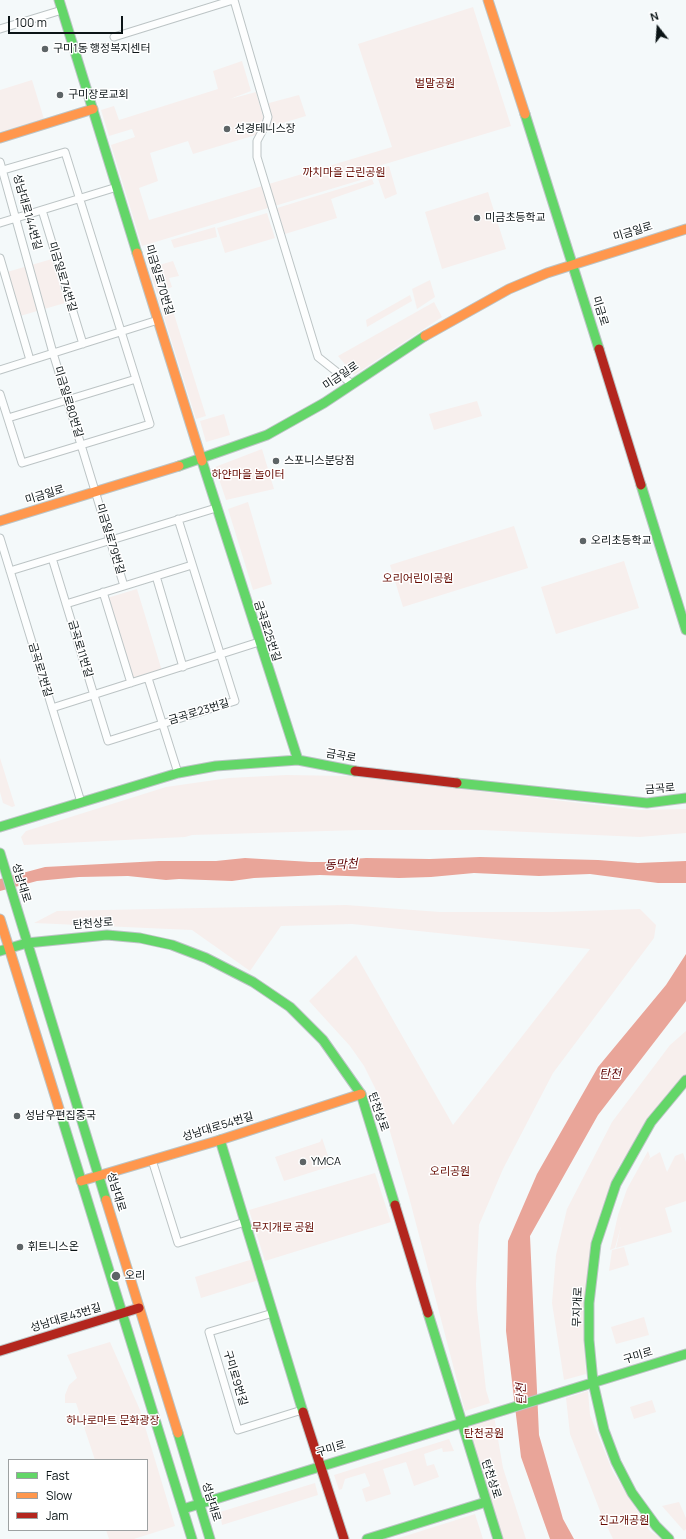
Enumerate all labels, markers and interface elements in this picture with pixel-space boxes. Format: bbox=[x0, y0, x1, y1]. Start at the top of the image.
scale bar bbox=[10, 8, 125, 34]
north arrow bbox=[638, 8, 678, 48]
text: N bbox=[648, 8, 660, 24]
text: 100 m bbox=[15, 14, 47, 31]
place label: 구미1동 행정복지센터 bbox=[53, 42, 151, 56]
marker: 구미1동 행정복지센터 bbox=[40, 44, 50, 54]
park label: 벌말공원 bbox=[415, 77, 455, 91]
place label: 구미장로교회 bbox=[68, 88, 129, 102]
marker: 구미장로교회 bbox=[55, 90, 65, 100]
place label: 선경테니스장 bbox=[235, 122, 296, 136]
marker: 선경테니스장 bbox=[222, 124, 232, 134]
park label: 까치마을 근린공원 bbox=[302, 166, 386, 180]
street label: 성남대로144번길 bbox=[10, 173, 44, 251]
place label: 미금초등학교 bbox=[485, 211, 546, 225]
marker: 미금초등학교 bbox=[472, 213, 482, 223]
street label: 미금일로 bbox=[612, 220, 654, 244]
street label: 미금일로74번길 bbox=[45, 241, 79, 313]
street label: 미금일로70번길 bbox=[142, 243, 176, 317]
street label: 미금로 bbox=[589, 295, 611, 327]
street label: 미금일로 bbox=[321, 359, 361, 393]
street label: 미금일로80번길 bbox=[51, 365, 85, 439]
place label: 스포니스분당점 bbox=[284, 454, 355, 468]
marker: 스포니스분당점 bbox=[271, 456, 281, 466]
park label: 하얀마을 놀이터 bbox=[211, 468, 285, 482]
street label: 미금일로 bbox=[24, 483, 66, 507]
street label: 미금일로79번길 bbox=[93, 502, 127, 576]
place label: 오리초등학교 bbox=[591, 534, 652, 548]
marker: 오리초등학교 bbox=[578, 536, 588, 546]
park label: 오리어린이공원 bbox=[383, 572, 453, 586]
street label: 금곡로25번길 bbox=[251, 599, 283, 663]
street label: 금곡로11번길 bbox=[65, 619, 95, 679]
street label: 금곡로7번길 bbox=[25, 641, 55, 699]
street label: 금곡로23번길 bbox=[167, 696, 231, 728]
street label: 금곡로 bbox=[325, 747, 357, 765]
street label: 금곡로 bbox=[644, 781, 676, 797]
water label: 동막천 bbox=[324, 857, 358, 873]
street label: 성남대로 bbox=[9, 862, 33, 904]
street label: 탄천상로 bbox=[72, 916, 114, 932]
water label: 탄천 bbox=[599, 1068, 621, 1082]
street label: 탄천상로 bbox=[365, 1091, 391, 1133]
place label: 성남우편집중국 bbox=[25, 1109, 96, 1123]
street label: 성남대로54번길 bbox=[181, 1110, 255, 1144]
marker: 성남우편집중국 bbox=[12, 1111, 22, 1121]
place label: YMCA bbox=[311, 1155, 341, 1169]
marker: YMCA bbox=[298, 1157, 308, 1167]
park label: 오리공원 bbox=[430, 1165, 470, 1179]
street label: 성남대로 bbox=[104, 1171, 128, 1213]
park label: 무지개로 공원 bbox=[252, 1221, 314, 1235]
place label: 휘트니스온 bbox=[28, 1240, 79, 1254]
marker: 휘트니스온 bbox=[15, 1242, 25, 1252]
place label: 오리 bbox=[125, 1269, 145, 1283]
marker: 오리 bbox=[110, 1270, 122, 1282]
street label: 무지개로 bbox=[571, 1287, 585, 1327]
street label: 성남대로43번길 bbox=[29, 1301, 103, 1335]
street label: 구미로 bbox=[622, 1345, 654, 1367]
street label: 구미로9번길 bbox=[220, 1349, 250, 1407]
water label: 탄천 bbox=[514, 1383, 530, 1405]
park label: 하나로마트 문화광장 bbox=[66, 1414, 160, 1428]
park label: 탄천공원 bbox=[464, 1427, 504, 1441]
street label: 구미로 bbox=[315, 1438, 347, 1460]
street label: 탄천상로 bbox=[478, 1458, 504, 1500]
legend bbox=[8, 1459, 148, 1531]
text: Fast bbox=[46, 1467, 70, 1484]
street label: 성남대로 bbox=[199, 1481, 223, 1523]
text: Slow bbox=[46, 1487, 72, 1504]
text: Jam bbox=[46, 1507, 68, 1524]
park label: 진고개공원 bbox=[599, 1514, 649, 1528]

